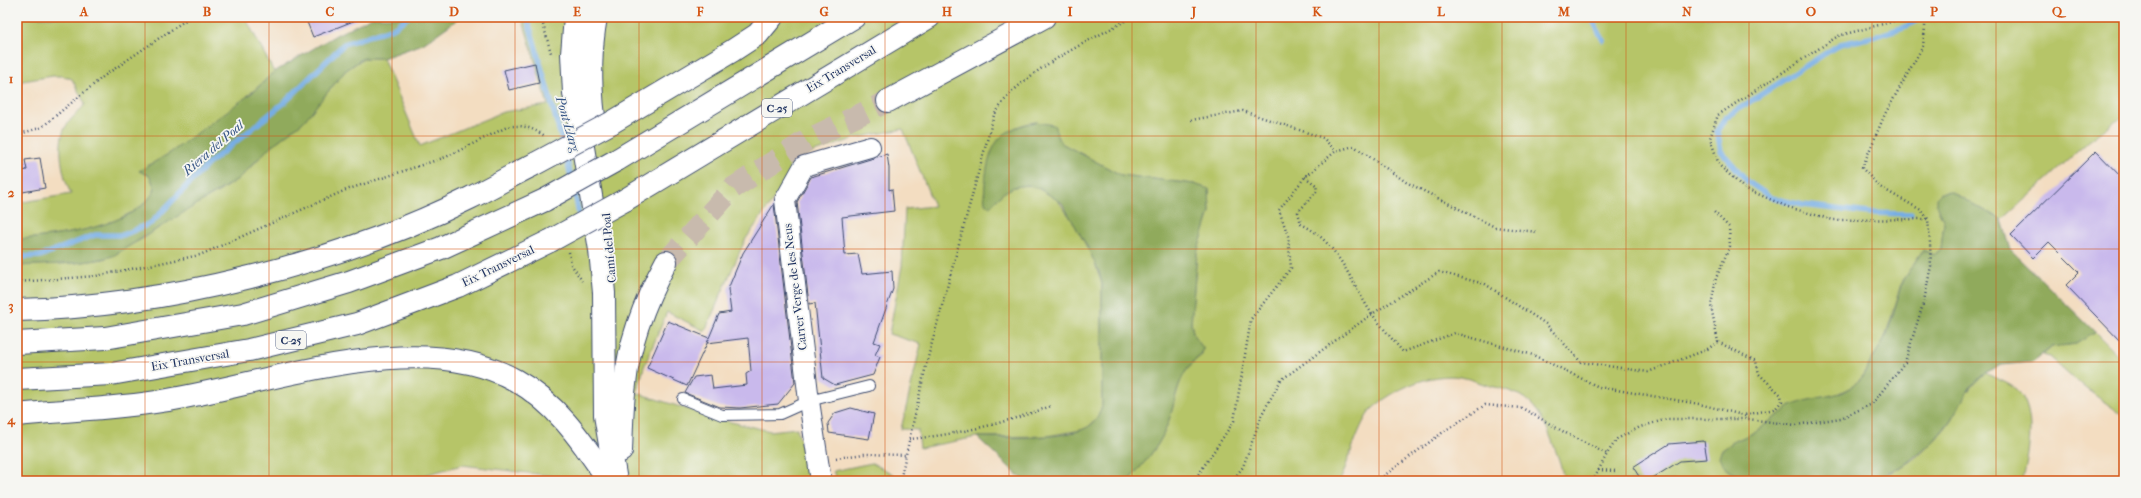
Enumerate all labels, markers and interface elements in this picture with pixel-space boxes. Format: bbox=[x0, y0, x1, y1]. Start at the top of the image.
text: A bbox=[79, 4, 89, 19]
text: B bbox=[203, 4, 212, 19]
text: C bbox=[326, 4, 335, 19]
text: D bbox=[449, 4, 459, 19]
text: E bbox=[573, 4, 581, 19]
text: F bbox=[696, 4, 704, 19]
text: G bbox=[819, 4, 829, 19]
text: H bbox=[942, 4, 953, 19]
text: I bbox=[1067, 4, 1073, 19]
text: J bbox=[1190, 4, 1197, 20]
text: K bbox=[1312, 4, 1323, 19]
text: L bbox=[1437, 4, 1446, 19]
text: M bbox=[1557, 4, 1570, 19]
text: N bbox=[1682, 4, 1692, 19]
text: O bbox=[1806, 4, 1816, 19]
text: P bbox=[1930, 4, 1938, 19]
text: Q bbox=[2052, 4, 2067, 19]
street label: Eix Transversal bbox=[803, 42, 879, 95]
text: 1 bbox=[9, 71, 14, 86]
water label: Pont Llarg bbox=[553, 94, 583, 154]
road number: C-25 bbox=[762, 99, 792, 117]
water label: Riera del Poal bbox=[179, 116, 248, 179]
text: 2 bbox=[8, 185, 15, 200]
street label: Camí del Poal bbox=[599, 212, 619, 283]
street label: Carrer Verge de les Neus bbox=[780, 222, 810, 351]
street label: Eix Transversal bbox=[459, 242, 537, 290]
text: 3 bbox=[8, 298, 14, 314]
road number: C-25 bbox=[276, 331, 306, 349]
street label: Eix Transversal bbox=[150, 346, 231, 374]
text: 4 bbox=[6, 412, 16, 428]

